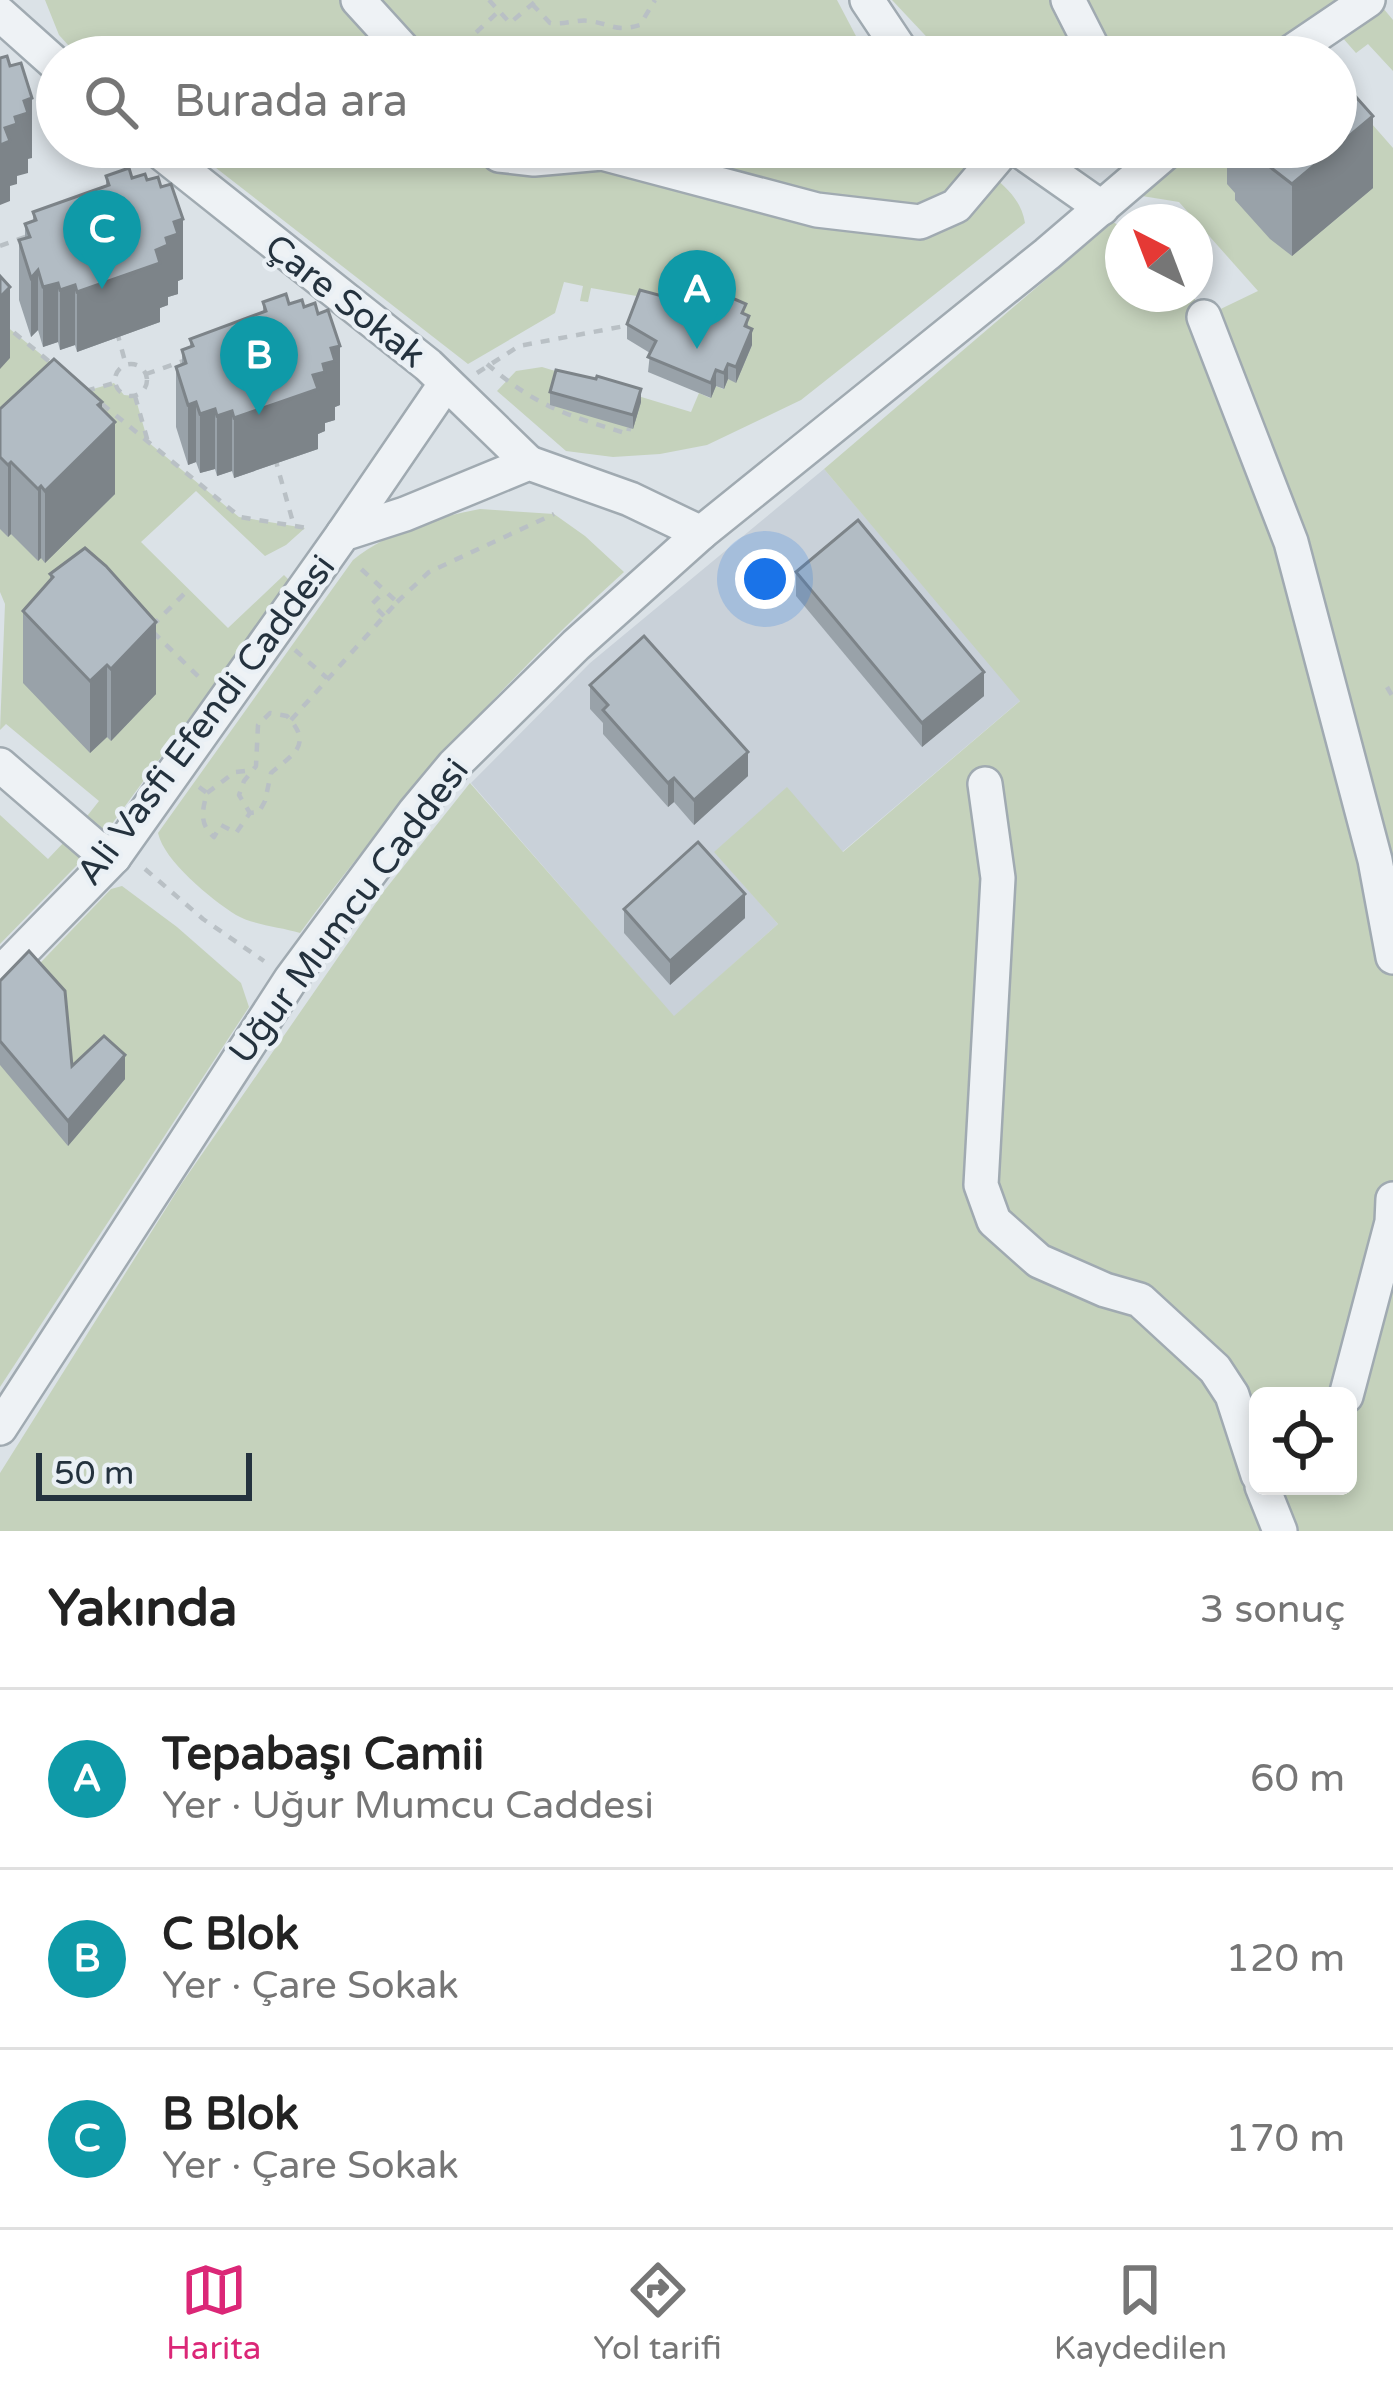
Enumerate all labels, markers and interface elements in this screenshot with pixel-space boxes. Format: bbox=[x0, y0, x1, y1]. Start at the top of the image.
search box bbox=[36, 36, 1357, 168]
icon: search bbox=[78, 69, 144, 135]
text: Burada ara bbox=[174, 75, 408, 129]
pin: C bbox=[63, 190, 141, 289]
north arrow bbox=[1105, 204, 1213, 312]
street label: Çare Sokak bbox=[256, 225, 434, 377]
pin: A bbox=[658, 250, 736, 349]
pin: B bbox=[220, 316, 298, 415]
street label: Ali Vasfi Efendi Caddesi bbox=[68, 546, 344, 894]
your location bbox=[735, 549, 795, 609]
street label: Uğur Mumcu Caddesi bbox=[220, 750, 478, 1072]
map controls bbox=[1249, 1387, 1357, 1495]
button: locate bbox=[1249, 1387, 1357, 1495]
scale bar bbox=[36, 1447, 252, 1500]
text: 50 m bbox=[54, 1454, 134, 1493]
text: Yakında bbox=[48, 1578, 238, 1640]
text: 3 sonuç bbox=[1200, 1586, 1345, 1633]
text: Tepabaşı Camii bbox=[162, 1728, 484, 1782]
text: A bbox=[72, 1755, 102, 1802]
text: 60 m bbox=[1250, 1755, 1345, 1802]
text: Yer · Uğur Mumcu Caddesi bbox=[162, 1782, 654, 1829]
text: C Blok bbox=[162, 1908, 299, 1962]
text: B bbox=[73, 1935, 101, 1982]
text: 120 m bbox=[1226, 1935, 1345, 1982]
text: Yer · Çare Sokak bbox=[162, 1962, 459, 2009]
text: B Blok bbox=[162, 2088, 299, 2142]
text: C bbox=[73, 2115, 101, 2162]
text: 170 m bbox=[1226, 2115, 1345, 2162]
text: Yer · Çare Sokak bbox=[162, 2142, 459, 2189]
tab: Harita bbox=[166, 2257, 261, 2368]
tab: Yol tarifi bbox=[593, 2257, 722, 2368]
tab: Kaydedilen bbox=[1054, 2257, 1227, 2368]

